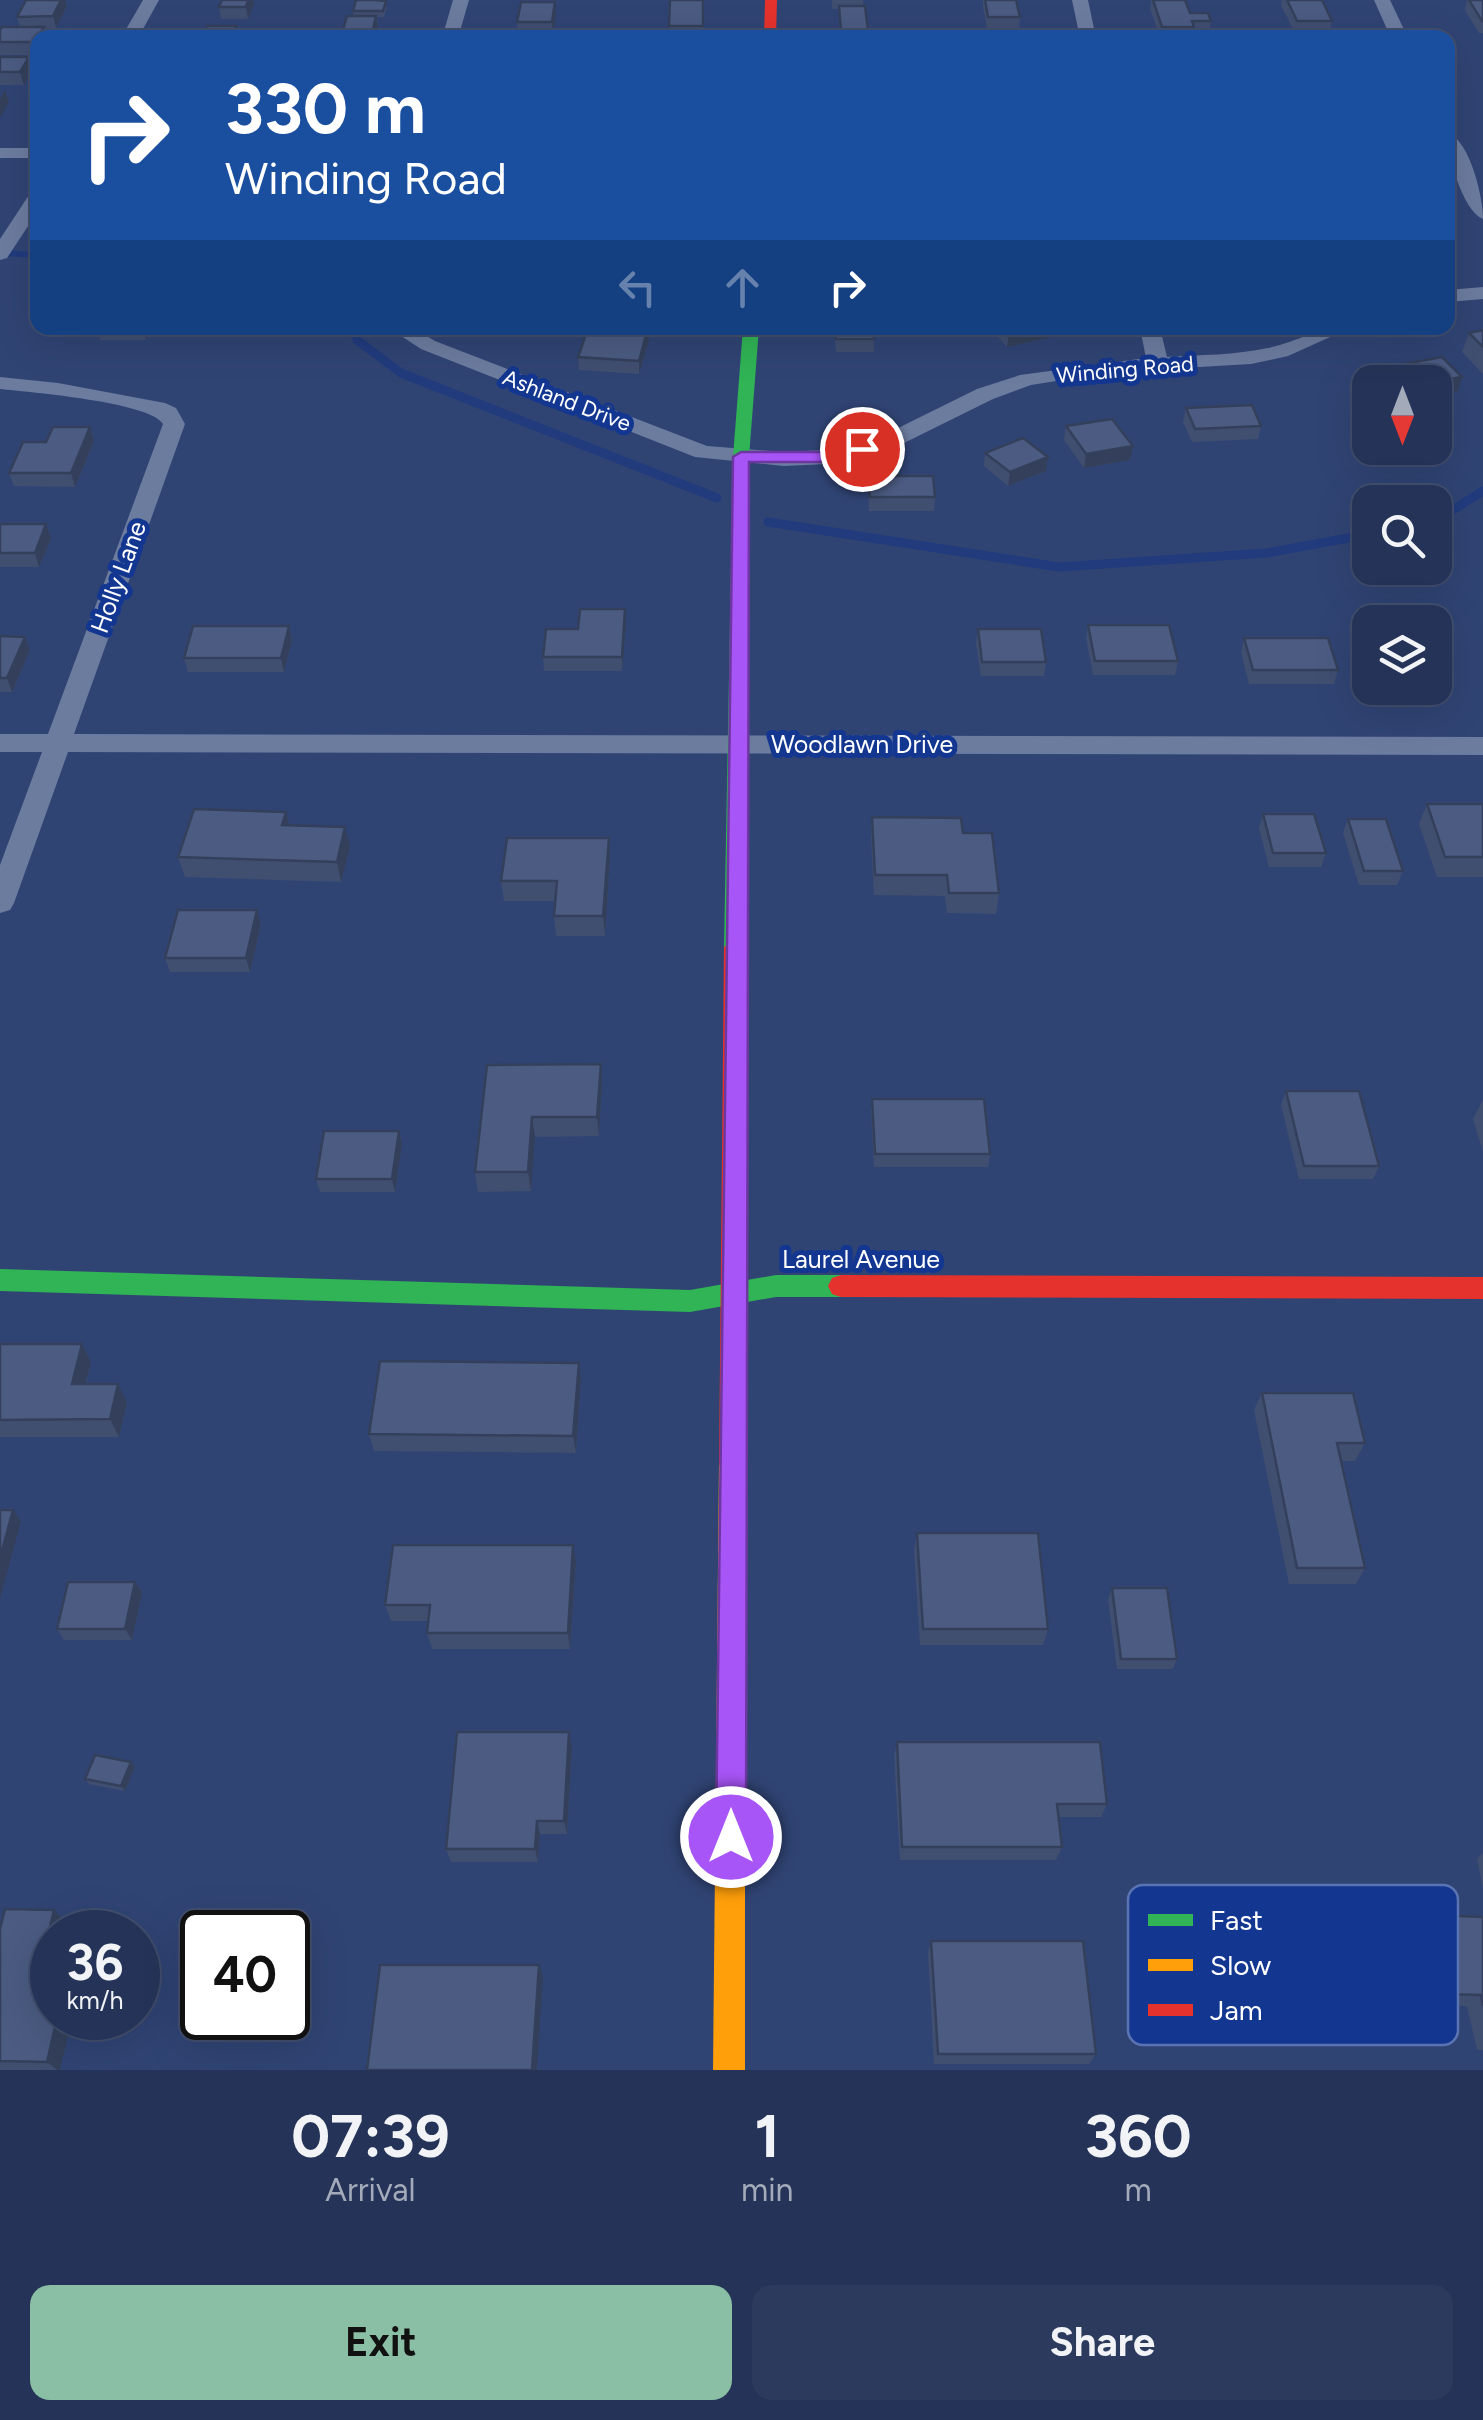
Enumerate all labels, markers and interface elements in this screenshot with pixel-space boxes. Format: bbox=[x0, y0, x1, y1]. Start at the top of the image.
text: 330 m bbox=[225, 66, 426, 151]
icon: right bbox=[60, 70, 190, 200]
text: Winding Road bbox=[225, 151, 507, 205]
icon: left bbox=[610, 260, 665, 315]
icon: ahead bbox=[715, 260, 770, 315]
icon: right bbox=[820, 260, 875, 315]
street label: Winding Road bbox=[1055, 350, 1195, 389]
street label: Ashland Drive bbox=[499, 364, 635, 437]
north arrow bbox=[1352, 365, 1452, 465]
map controls bbox=[1352, 365, 1452, 705]
pin bbox=[820, 407, 905, 492]
icon: arrive bbox=[835, 422, 890, 477]
button: search bbox=[1352, 485, 1452, 585]
street label: Holly Lane bbox=[84, 517, 152, 637]
button: layers bbox=[1352, 605, 1452, 705]
street label: Woodlawn Drive bbox=[771, 729, 953, 759]
street label: Laurel Avenue bbox=[782, 1244, 940, 1274]
position arrow bbox=[679, 1785, 783, 1889]
legend bbox=[1128, 1885, 1458, 2045]
text: Fast bbox=[1210, 1903, 1263, 1937]
speed limit sign: 40 bbox=[180, 1910, 310, 2040]
text: 36 bbox=[67, 1932, 123, 1993]
text: Slow bbox=[1210, 1948, 1271, 1982]
text: km/h bbox=[66, 1985, 124, 2015]
text: Jam bbox=[1210, 1993, 1263, 2027]
text: 07:39 bbox=[291, 2100, 450, 2172]
text: 1 bbox=[755, 2100, 780, 2172]
text: 360 bbox=[1085, 2100, 1192, 2172]
text: Arrival bbox=[325, 2171, 416, 2209]
text: min bbox=[741, 2171, 793, 2209]
text: m bbox=[1125, 2171, 1152, 2209]
button: Exit bbox=[30, 2285, 732, 2400]
button: Share bbox=[752, 2285, 1453, 2400]

